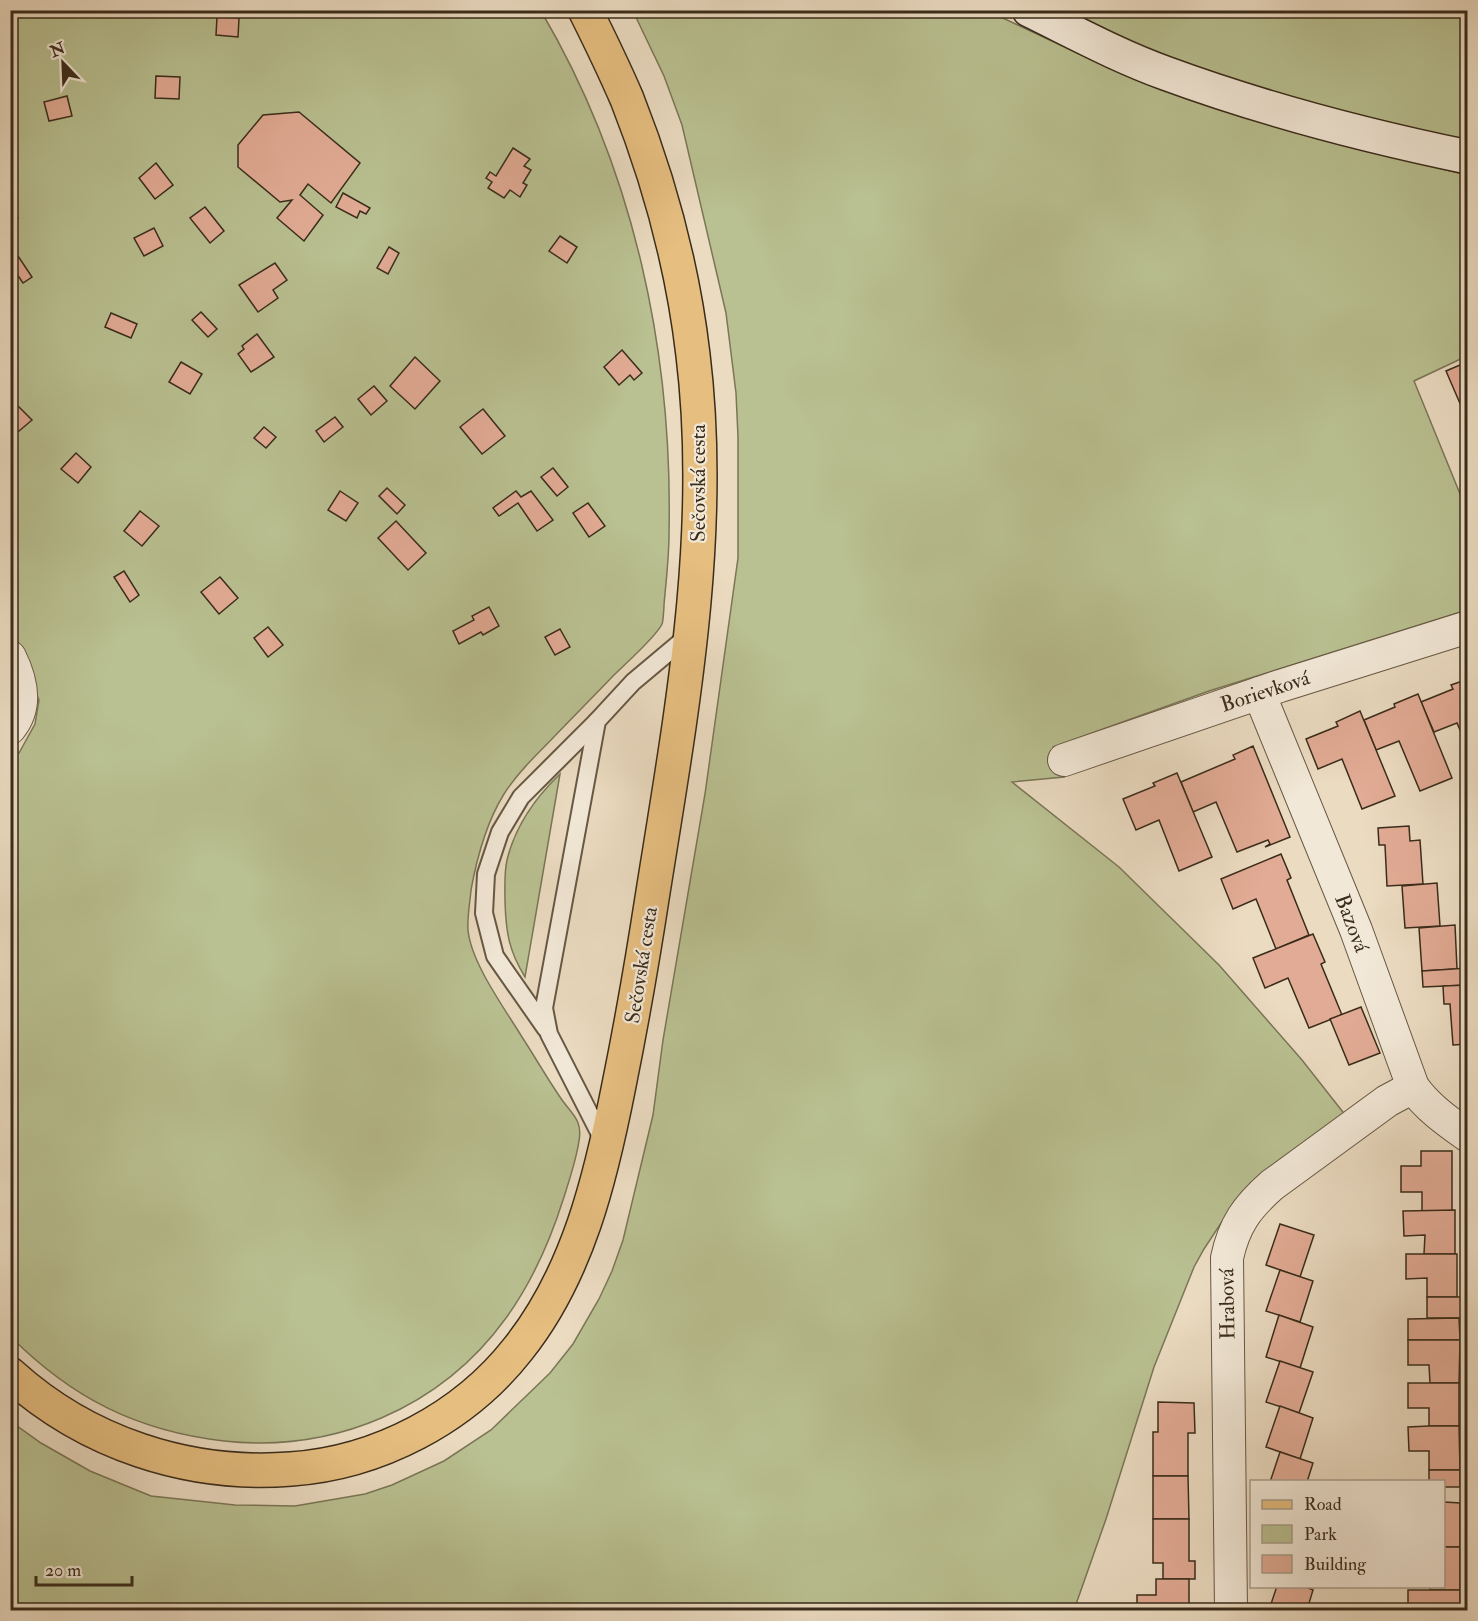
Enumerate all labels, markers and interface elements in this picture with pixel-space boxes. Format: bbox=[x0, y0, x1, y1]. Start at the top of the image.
north arrow bbox=[33, 33, 93, 93]
text: N bbox=[46, 38, 69, 63]
street label: Sečovská cesta bbox=[685, 424, 712, 542]
street label: Borievková bbox=[1217, 664, 1313, 719]
street label: Bazová bbox=[1328, 890, 1375, 956]
street label: Sečovská cesta bbox=[619, 904, 664, 1025]
street label: Hrabová bbox=[1213, 1268, 1242, 1340]
legend bbox=[1250, 1480, 1445, 1588]
text: Road bbox=[1304, 1493, 1342, 1516]
text: Park bbox=[1304, 1523, 1337, 1546]
scale bar bbox=[36, 1549, 132, 1587]
text: Building bbox=[1304, 1553, 1367, 1576]
text: 20 m bbox=[45, 1559, 81, 1582]

